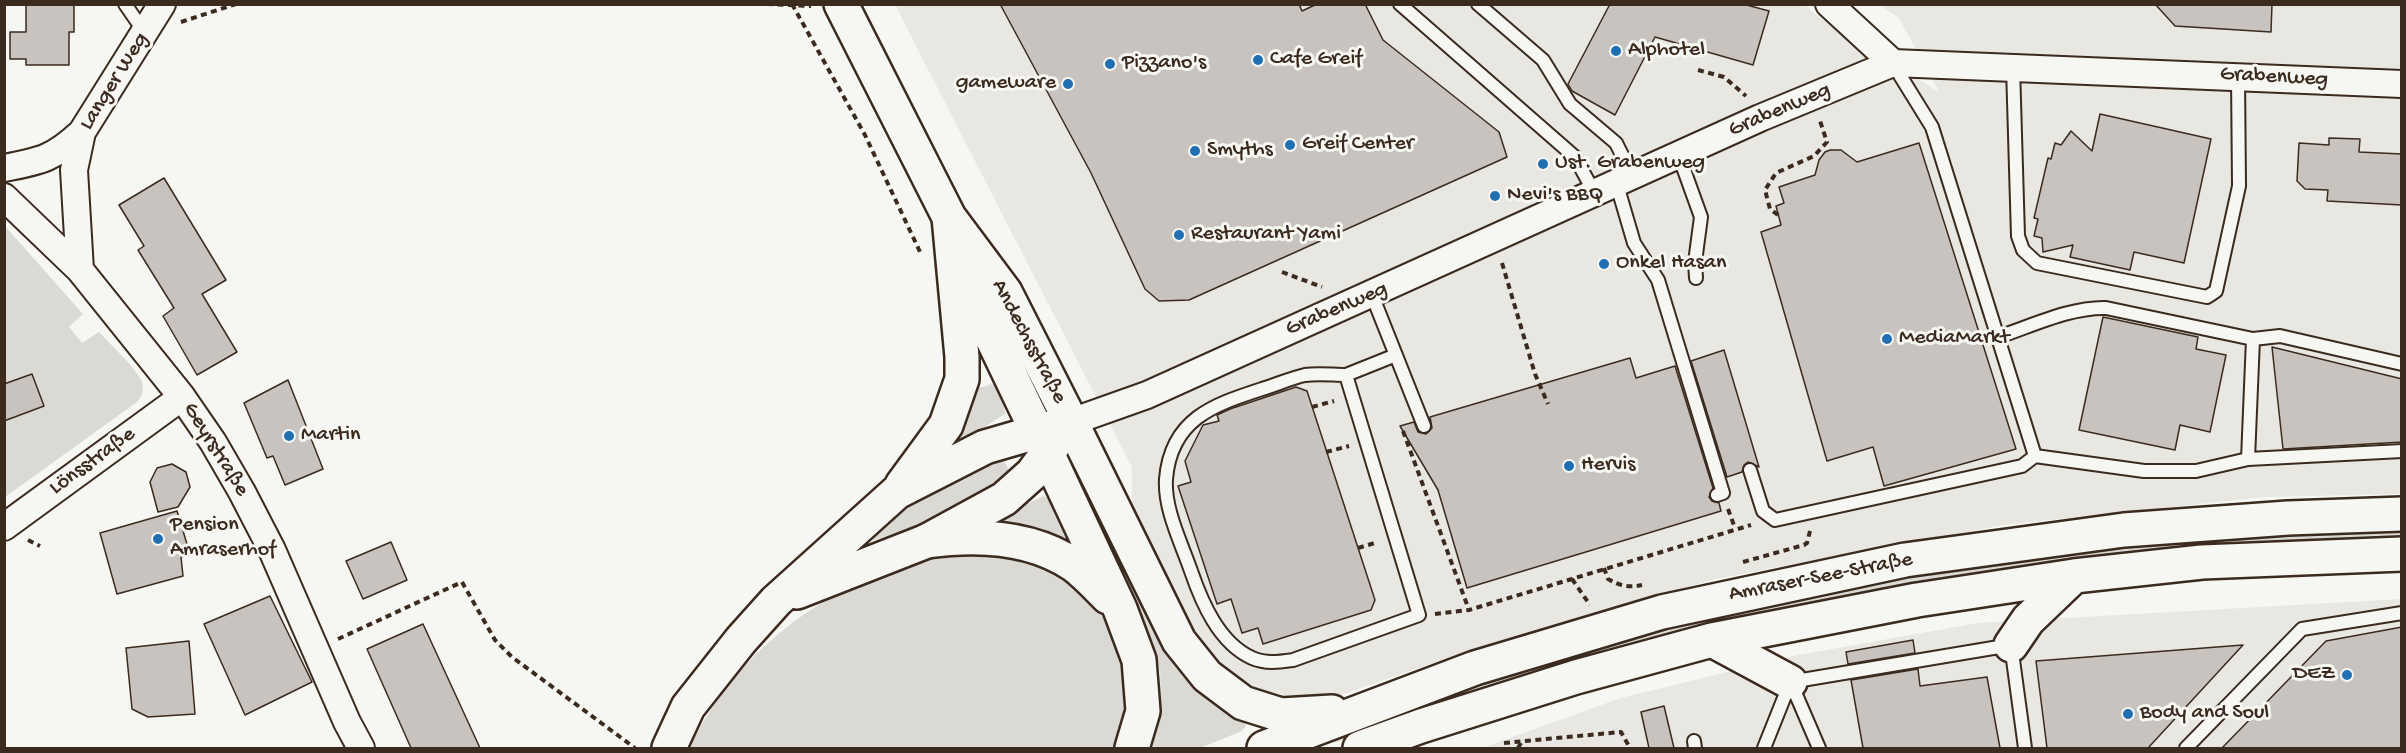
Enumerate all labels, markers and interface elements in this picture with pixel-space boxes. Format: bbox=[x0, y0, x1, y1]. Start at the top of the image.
street label: Langer Weg bbox=[75, 28, 155, 136]
place label: Alphotel bbox=[1628, 38, 1705, 64]
marker: Alphotel bbox=[1609, 44, 1623, 58]
place label: Cafe Greif bbox=[1270, 47, 1362, 73]
place label: Pizzano's bbox=[1122, 51, 1206, 77]
marker: Cafe Greif bbox=[1251, 53, 1265, 67]
marker: Pizzano's bbox=[1103, 57, 1117, 71]
street label: Grabenweg bbox=[2219, 62, 2329, 94]
place label: gameware bbox=[956, 71, 1056, 97]
marker: gameware bbox=[1061, 77, 1075, 91]
street label: Grabenweg bbox=[1725, 78, 1835, 144]
place label: Greif Center bbox=[1302, 132, 1414, 158]
place label: Smyths bbox=[1207, 138, 1273, 164]
marker: Greif Center bbox=[1283, 138, 1297, 152]
marker: Smyths bbox=[1188, 144, 1202, 158]
place label: Ust. Grabenweg bbox=[1555, 151, 1705, 177]
marker: Ust. Grabenweg bbox=[1536, 157, 1550, 171]
place label: Nevi's BBQ bbox=[1507, 183, 1603, 209]
marker: Nevi's BBQ bbox=[1488, 189, 1502, 203]
place label: Restaurant Yami bbox=[1191, 222, 1341, 248]
marker: Restaurant Yami bbox=[1172, 228, 1186, 242]
place label: Onkel Hasan bbox=[1616, 251, 1726, 277]
marker: Onkel Hasan bbox=[1597, 257, 1611, 271]
street label: Andechsstraße bbox=[984, 275, 1072, 409]
street label: Grabenweg bbox=[1282, 277, 1392, 343]
place label: MediaMarkt bbox=[1899, 326, 2010, 352]
marker: MediaMarkt bbox=[1880, 332, 1894, 346]
street label: Geyrstraße bbox=[176, 398, 254, 502]
street label: Lönsstraße bbox=[45, 422, 141, 502]
place label: Martin bbox=[301, 423, 360, 449]
marker: Martin bbox=[282, 429, 296, 443]
place label: Hervis bbox=[1581, 453, 1635, 479]
marker: Hervis bbox=[1562, 459, 1576, 473]
place label: Pension Amraserhof bbox=[170, 513, 276, 564]
marker: Pension Amraserhof bbox=[151, 532, 165, 546]
street label: Amraser-See-Straße bbox=[1727, 547, 1915, 609]
place label: DEZ bbox=[2293, 662, 2335, 688]
marker: DEZ bbox=[2340, 668, 2354, 682]
place label: Body and Soul bbox=[2140, 701, 2269, 727]
marker: Body and Soul bbox=[2121, 707, 2135, 721]

